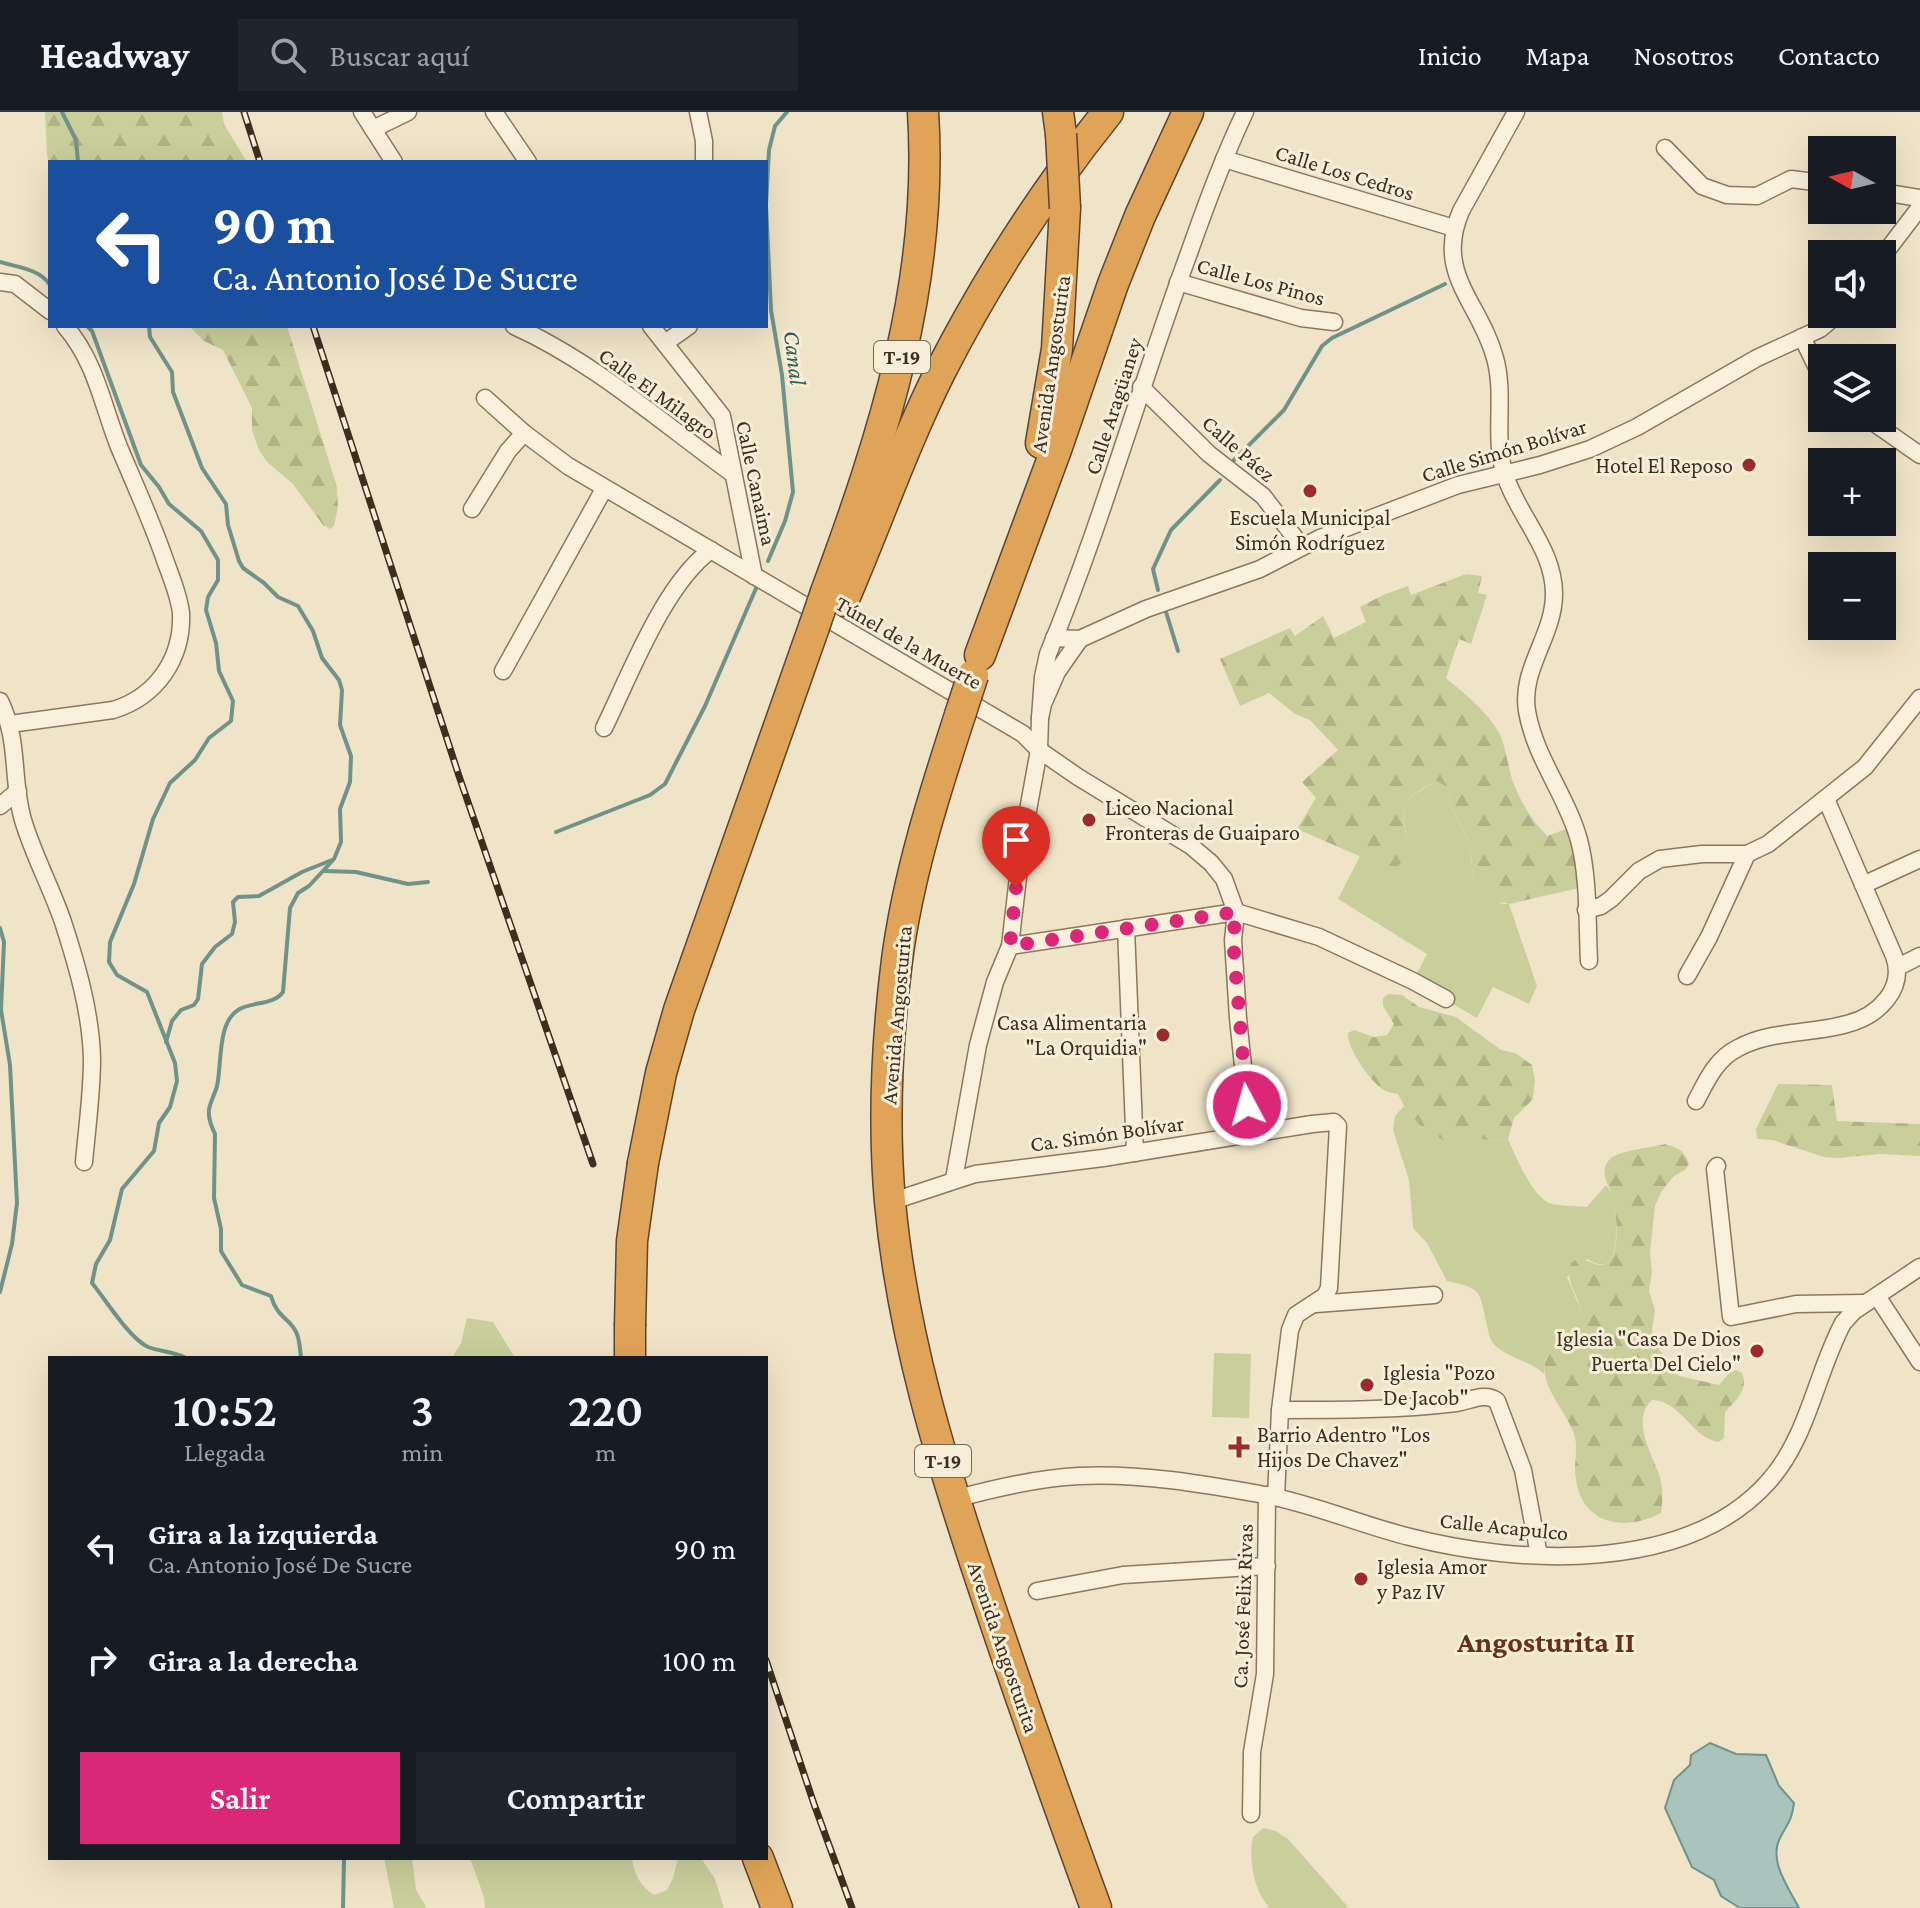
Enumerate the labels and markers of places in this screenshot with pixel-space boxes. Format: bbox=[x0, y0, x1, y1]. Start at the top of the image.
place label: Hotel El Reposo bbox=[1596, 453, 1733, 478]
marker: Hotel El Reposo bbox=[1740, 456, 1758, 474]
marker: Escuela Municipal Simón Rodríguez bbox=[1301, 482, 1319, 500]
place label: Escuela Municipal Simón Rodríguez bbox=[1229, 505, 1391, 555]
place label: Liceo Nacional Fronteras de Guaiparo bbox=[1105, 795, 1300, 845]
pin bbox=[982, 806, 1050, 888]
marker: Liceo Nacional Fronteras de Guaiparo bbox=[1080, 811, 1098, 829]
place label: Casa Alimentaria "La Orquidia" bbox=[997, 1010, 1147, 1060]
marker: Casa Alimentaria "La Orquidia" bbox=[1154, 1026, 1172, 1044]
place label: Iglesia "Casa De Dios Puerta Del Cielo" bbox=[1556, 1326, 1741, 1376]
marker: Iglesia "Casa De Dios Puerta Del Cielo" bbox=[1748, 1342, 1766, 1360]
place label: Iglesia "Pozo De Jacob" bbox=[1383, 1360, 1495, 1410]
marker: Iglesia "Pozo De Jacob" bbox=[1358, 1376, 1376, 1394]
place label: Barrio Adentro "Los Hijos De Chavez" bbox=[1257, 1422, 1430, 1472]
marker: Barrio Adentro "Los Hijos De Chavez" bbox=[1228, 1436, 1250, 1458]
place label: Iglesia Amor y Paz IV bbox=[1376, 1554, 1488, 1604]
marker: Iglesia Amor y Paz IV bbox=[1352, 1570, 1370, 1588]

